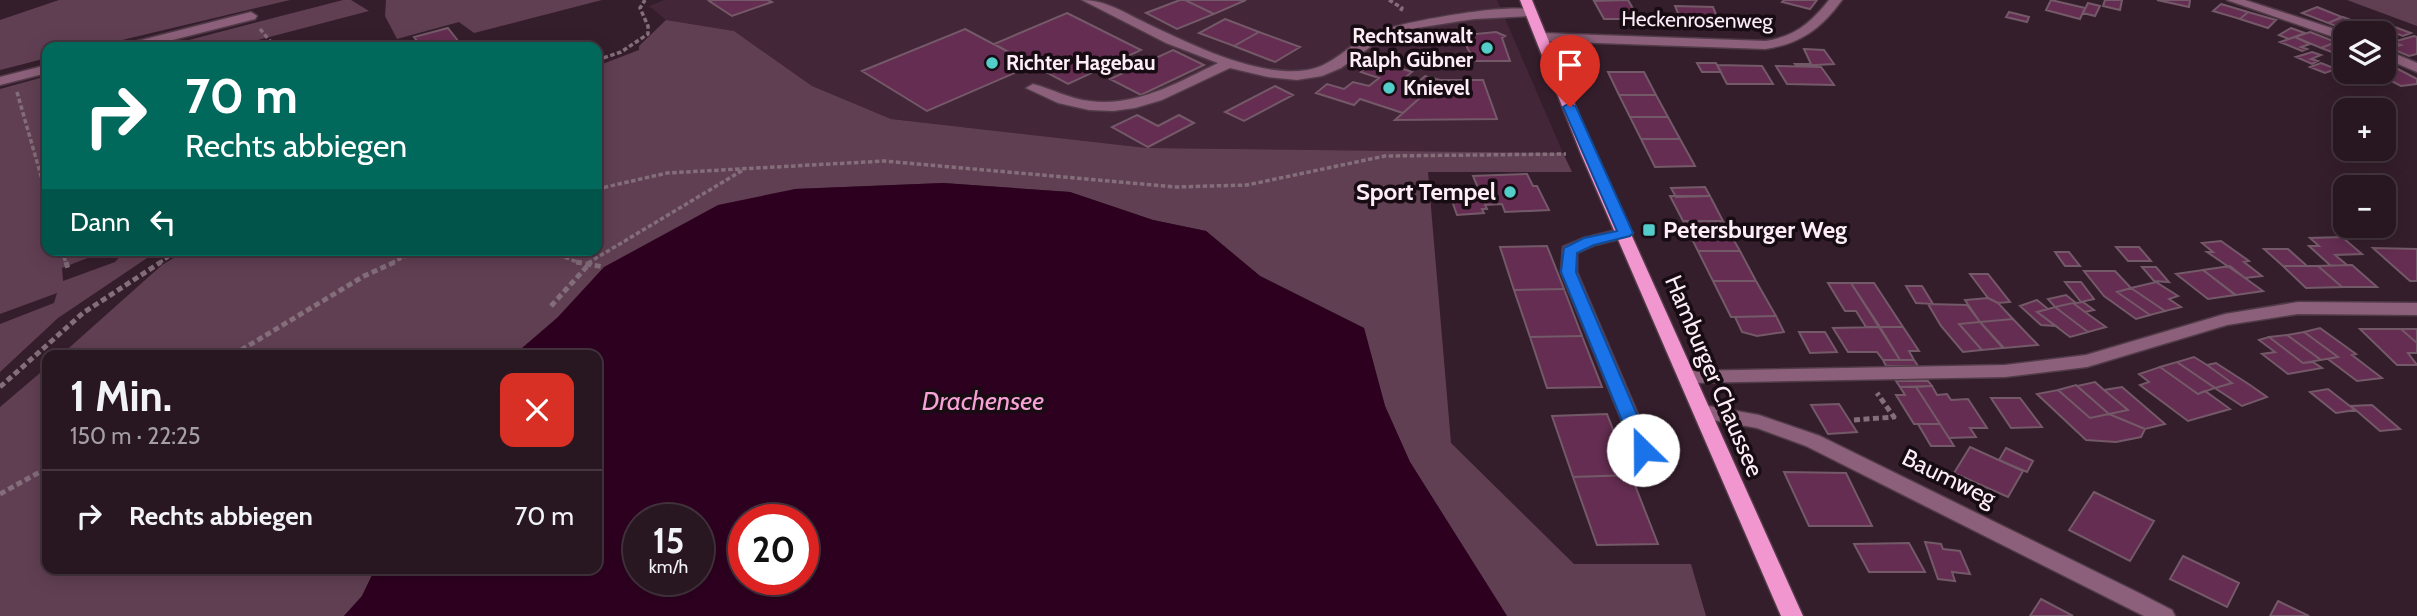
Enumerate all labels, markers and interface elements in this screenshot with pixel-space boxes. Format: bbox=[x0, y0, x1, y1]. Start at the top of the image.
street label: Heckenrosenweg bbox=[1621, 6, 1774, 33]
map controls bbox=[2333, 21, 2396, 238]
button: layers bbox=[2333, 21, 2396, 84]
place label: Rechtsanwalt Ralph Gübner bbox=[1349, 23, 1473, 72]
pin bbox=[1540, 35, 1600, 107]
marker: Rechtsanwalt Ralph Gübner bbox=[1479, 40, 1495, 56]
icon: arrive bbox=[1551, 46, 1589, 84]
place label: Richter Hagebau bbox=[1006, 50, 1156, 75]
marker: Richter Hagebau bbox=[984, 55, 1000, 71]
text: 70 m bbox=[185, 66, 298, 125]
icon: right bbox=[70, 70, 161, 161]
place label: Knievel bbox=[1403, 75, 1471, 100]
marker: Knievel bbox=[1381, 80, 1397, 96]
button: + bbox=[2333, 98, 2396, 161]
text: Rechts abbiegen bbox=[185, 126, 407, 165]
button: − bbox=[2333, 175, 2396, 238]
place label: Sport Tempel bbox=[1356, 177, 1496, 206]
marker: Sport Tempel bbox=[1502, 184, 1518, 200]
icon: left bbox=[144, 203, 182, 241]
text: Dann bbox=[70, 206, 130, 238]
place label: Petersburger Weg bbox=[1663, 215, 1847, 244]
marker: Petersburger Weg bbox=[1641, 222, 1657, 238]
street label: Hamburger Chaussee bbox=[1659, 271, 1770, 481]
text: 1 Min. bbox=[70, 370, 172, 422]
button: close bbox=[500, 373, 574, 447]
water label: Drachensee bbox=[922, 385, 1044, 417]
position arrow bbox=[1606, 413, 1680, 487]
text: 150 m · 22:25 bbox=[70, 422, 201, 450]
street label: Baumweg bbox=[1898, 442, 2002, 513]
icon: right bbox=[70, 497, 108, 535]
text: Rechts abbiegen bbox=[129, 500, 313, 532]
text: 70 m bbox=[514, 500, 574, 532]
speed limit sign: 20 bbox=[728, 504, 819, 595]
text: 15 bbox=[653, 519, 684, 562]
text: km/h bbox=[649, 556, 688, 578]

